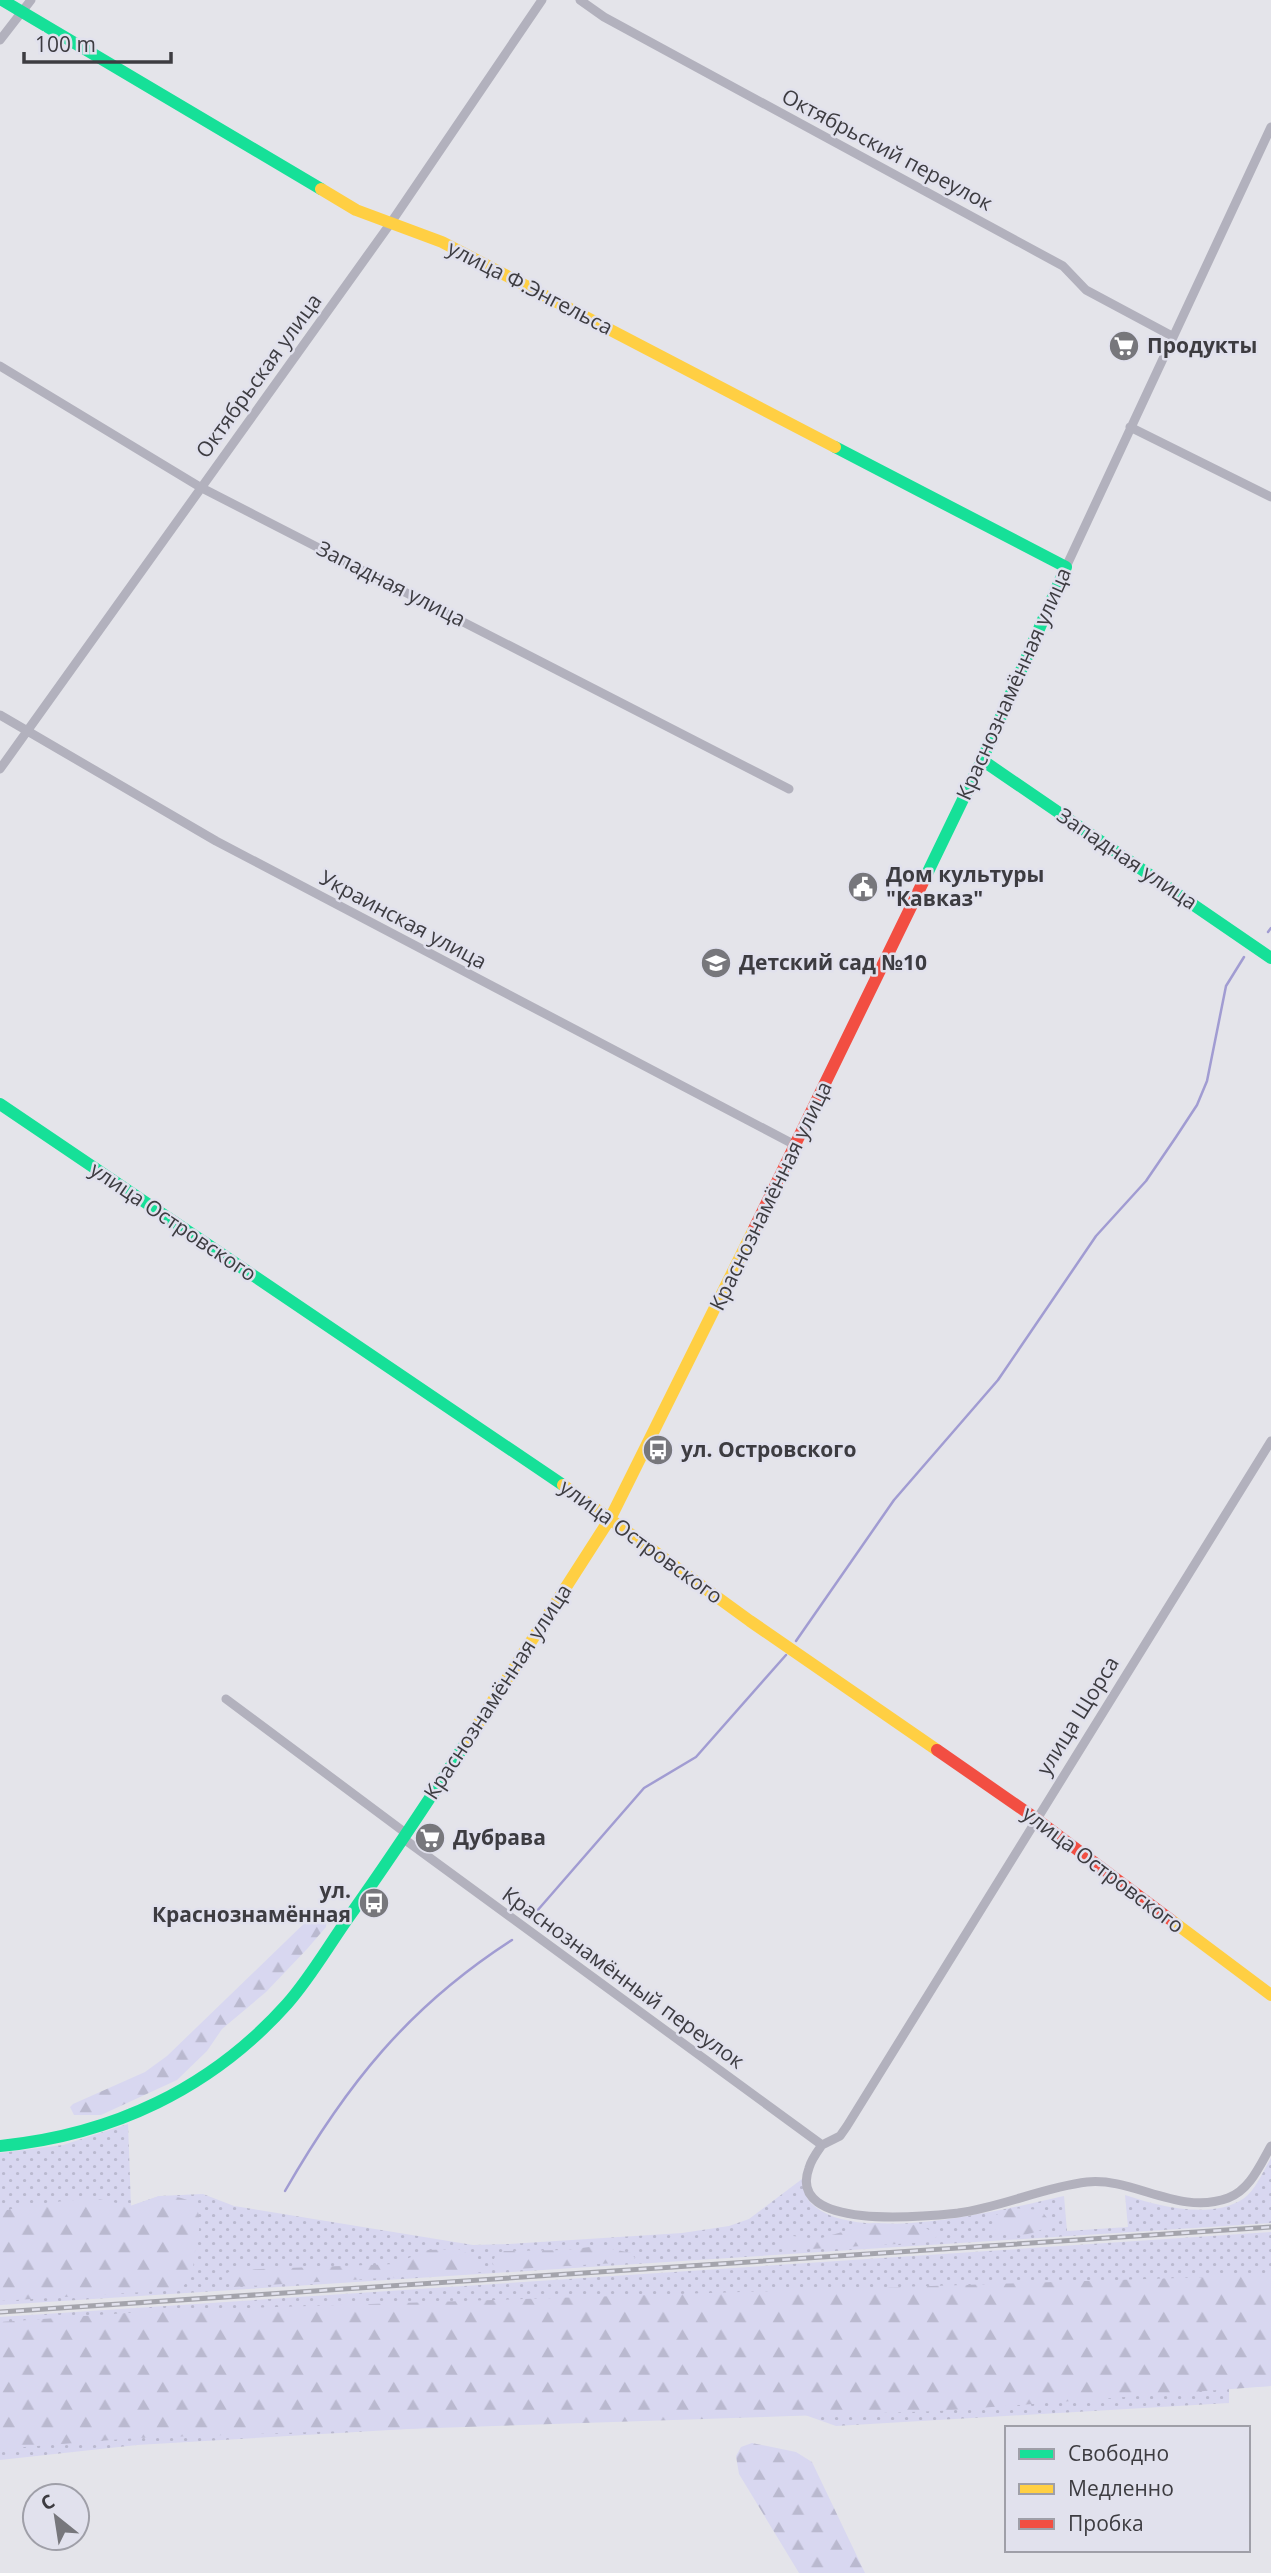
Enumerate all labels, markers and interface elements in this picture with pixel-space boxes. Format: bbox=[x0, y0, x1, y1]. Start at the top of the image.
scale bar bbox=[24, 21, 172, 65]
text: 100 m bbox=[35, 30, 96, 58]
street label: Октябрьский переулок bbox=[777, 82, 998, 217]
street label: улица Ф.Энгельса bbox=[443, 233, 618, 341]
street label: Октябрьская улица bbox=[189, 288, 327, 463]
supermarket icon: Продукты bbox=[1107, 329, 1141, 363]
place label: Продукты bbox=[1147, 331, 1257, 359]
street label: Западная улица bbox=[312, 534, 471, 633]
street label: Краснознамённая улица bbox=[949, 563, 1077, 804]
street label: Западная улица bbox=[1052, 801, 1203, 915]
place label: Дом культуры "Кавказ" bbox=[886, 860, 1044, 912]
street label: Украинская улица bbox=[315, 863, 492, 975]
public building icon: Дом культуры "Кавказ" bbox=[846, 870, 880, 904]
school or university icon: Детский сад №10 bbox=[699, 946, 733, 980]
place label: Детский сад №10 bbox=[739, 948, 927, 976]
street label: Краснознамённая улица bbox=[702, 1076, 838, 1315]
street label: улица Островского bbox=[85, 1155, 262, 1287]
bus stop icon: ул. Островского bbox=[641, 1433, 675, 1467]
place label: ул. Островского bbox=[681, 1435, 856, 1463]
street label: улица Островского bbox=[554, 1472, 729, 1610]
street label: Краснознамённая улица bbox=[417, 1578, 577, 1805]
street label: улица Щорса bbox=[1029, 1651, 1125, 1780]
street label: улица Островского bbox=[1017, 1799, 1190, 1939]
supermarket icon: Дубрава bbox=[413, 1821, 447, 1855]
place label: Дубрава bbox=[453, 1823, 546, 1851]
place label: ул. Краснознамённая bbox=[152, 1876, 351, 1928]
street label: Краснознамённый переулок bbox=[497, 1880, 750, 2075]
bus stop icon: ул. Краснознамённая bbox=[357, 1886, 391, 1920]
legend bbox=[1005, 2426, 1250, 2552]
text: Свободно bbox=[1068, 2439, 1169, 2467]
text: Медленно bbox=[1068, 2474, 1174, 2502]
north arrow bbox=[21, 2482, 91, 2552]
text: С bbox=[36, 2488, 59, 2517]
text: Пробка bbox=[1068, 2509, 1144, 2537]

